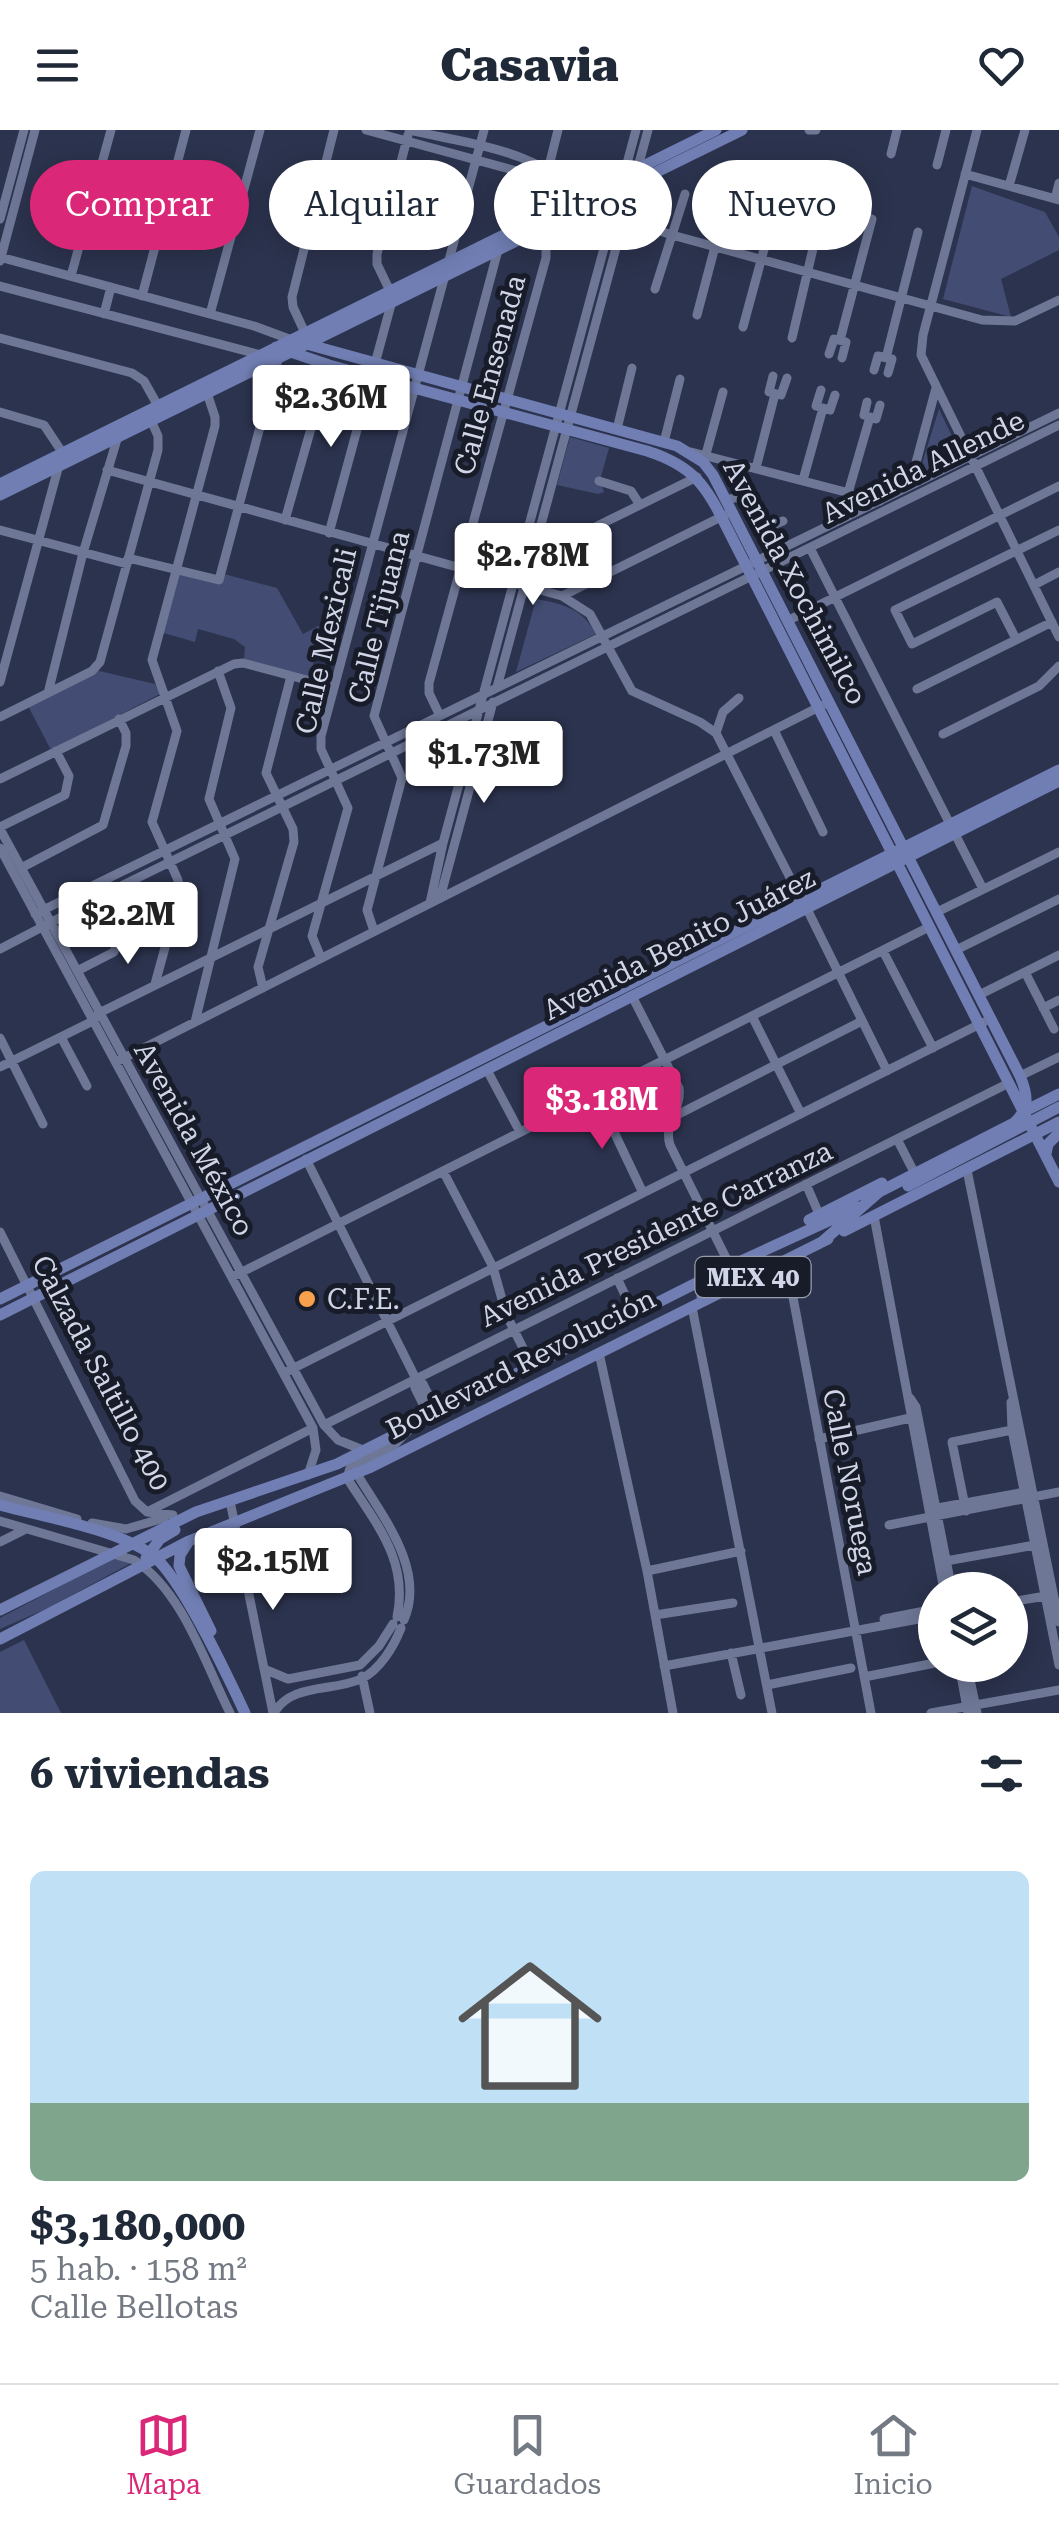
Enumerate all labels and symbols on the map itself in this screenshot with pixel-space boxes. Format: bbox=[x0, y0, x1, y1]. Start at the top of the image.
street label: Calle Ensenada bbox=[447, 271, 533, 479]
pin: $2.36M bbox=[250, 365, 412, 450]
street label: Avenida Allende bbox=[816, 404, 1030, 530]
street label: Avenida Xochimilco bbox=[716, 454, 874, 710]
pin: $2.78M bbox=[452, 523, 614, 608]
street label: Calle Tijuana bbox=[342, 527, 416, 707]
street label: Calle Mexicali bbox=[289, 545, 363, 737]
pin: $1.73M bbox=[403, 721, 565, 806]
street label: Avenida Benito Juárez bbox=[538, 861, 820, 1027]
pin: $2.2M bbox=[58, 882, 198, 967]
street label: Avenida México bbox=[127, 1036, 261, 1242]
pin: $3.18M bbox=[521, 1067, 683, 1152]
street label: Avenida Presidente Carranza bbox=[475, 1134, 837, 1334]
street label: Calzada Saltillo 400 bbox=[25, 1250, 177, 1496]
road number: MEX 40 bbox=[696, 1257, 810, 1297]
street label: Boulevard Revolución bbox=[381, 1282, 661, 1446]
place label: C.F.E. bbox=[327, 1283, 400, 1316]
marker: C.F.E. bbox=[296, 1288, 318, 1310]
street label: Calle Noruega bbox=[816, 1386, 884, 1578]
pin: $2.15M bbox=[192, 1528, 354, 1613]

